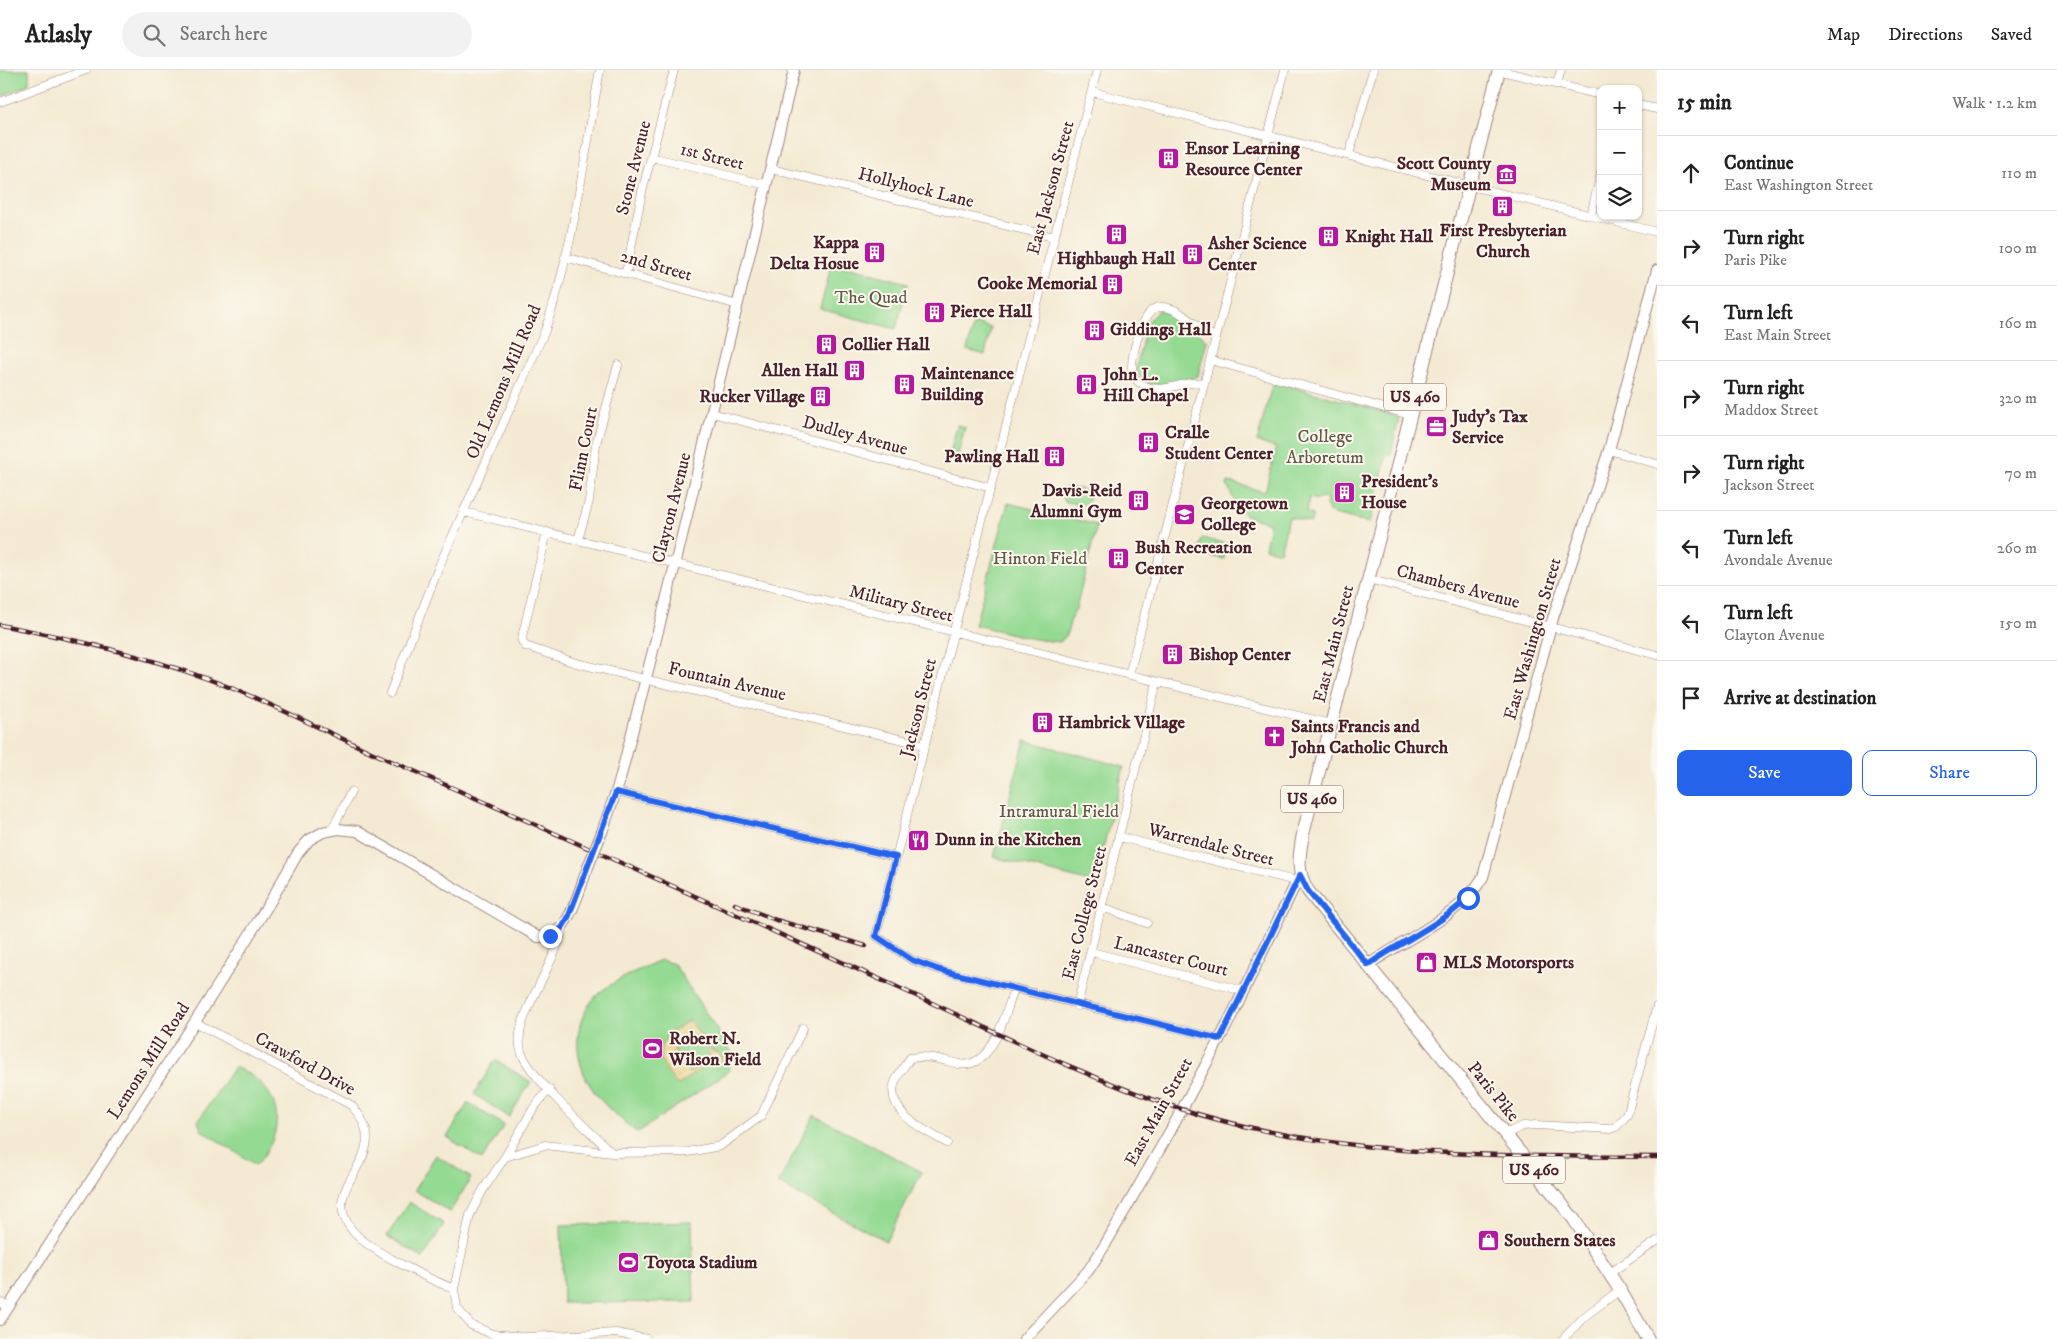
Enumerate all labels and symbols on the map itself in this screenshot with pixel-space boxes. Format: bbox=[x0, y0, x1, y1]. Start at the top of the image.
street label: East Jackson Street bbox=[1023, 118, 1080, 257]
street label: Stone Avenue bbox=[612, 119, 656, 217]
street label: 1st Street bbox=[678, 138, 746, 176]
place label: Ensor Learning Resource Center bbox=[1185, 138, 1302, 181]
building icon: Ensor Learning Resource Center bbox=[1157, 147, 1181, 171]
place label: Scott County Museum bbox=[1397, 153, 1491, 196]
museum icon: Scott County Museum bbox=[1495, 162, 1519, 186]
street label: Hollyhock Lane bbox=[856, 163, 976, 213]
building icon: First Presbyterian Church bbox=[1491, 194, 1515, 218]
place label: First Presbyterian Church bbox=[1439, 220, 1567, 263]
building icon: Highbaugh Hall bbox=[1104, 222, 1128, 246]
building icon: Knight Hall bbox=[1317, 225, 1341, 249]
place label: Knight Hall bbox=[1345, 226, 1434, 248]
place label: Kappa Delta Hosue bbox=[770, 232, 860, 275]
place label: Asher Science Center bbox=[1207, 233, 1307, 276]
building icon: Kappa Delta Hosue bbox=[863, 241, 887, 265]
building icon: Asher Science Center bbox=[1180, 242, 1204, 266]
street label: 2nd Street bbox=[618, 245, 695, 287]
place label: Highbaugh Hall bbox=[1057, 248, 1176, 270]
building icon: Cooke Memorial bbox=[1101, 272, 1125, 296]
place label: Cooke Memorial bbox=[977, 273, 1098, 295]
park label: The Quad bbox=[834, 287, 908, 309]
building icon: Pierce Hall bbox=[922, 300, 946, 324]
street label: Old Lemons Mill Road bbox=[461, 301, 547, 463]
place label: Pierce Hall bbox=[950, 301, 1032, 323]
building icon: Giddings Hall bbox=[1082, 318, 1106, 342]
place label: Giddings Hall bbox=[1110, 319, 1212, 341]
building icon: Collier Hall bbox=[814, 333, 838, 357]
place label: Collier Hall bbox=[842, 334, 930, 356]
building icon: Allen Hall bbox=[842, 359, 866, 383]
place label: Allen Hall bbox=[761, 360, 839, 382]
place label: Maintenance Building bbox=[921, 363, 1014, 406]
place label: John L. Hill Chapel bbox=[1101, 364, 1189, 407]
building icon: Maintenance Building bbox=[893, 372, 917, 396]
building icon: John L. Hill Chapel bbox=[1075, 373, 1099, 397]
road number: US 460 bbox=[1384, 384, 1446, 411]
building icon: Rucker Village bbox=[809, 385, 833, 409]
place label: Rucker Village bbox=[699, 386, 806, 408]
street label: Flinn Court bbox=[565, 405, 603, 493]
place label: Judy's Tax Service bbox=[1450, 406, 1528, 449]
street label: Dudley Avenue bbox=[800, 411, 910, 461]
office icon: Judy's Tax Service bbox=[1424, 415, 1448, 439]
place label: Cralle Student Center bbox=[1165, 422, 1273, 465]
park label: College Arboretum bbox=[1286, 426, 1364, 469]
building icon: Cralle Student Center bbox=[1137, 431, 1161, 455]
building icon: Pawling Hall bbox=[1043, 445, 1067, 469]
place label: Pawling Hall bbox=[944, 446, 1040, 468]
street label: Clayton Avenue bbox=[648, 450, 696, 566]
place label: President's House bbox=[1361, 471, 1438, 514]
place label: Davis-Reid Alumni Gym bbox=[1029, 480, 1123, 523]
building icon: President's House bbox=[1333, 480, 1357, 504]
building icon: Davis-Reid Alumni Gym bbox=[1126, 489, 1150, 513]
place label: Georgetown College bbox=[1201, 493, 1289, 536]
school or university icon: Georgetown College bbox=[1173, 502, 1197, 526]
place label: Bush Recreation Center bbox=[1135, 537, 1252, 580]
building icon: Bush Recreation Center bbox=[1107, 546, 1131, 570]
park label: Hinton Field bbox=[993, 548, 1087, 570]
street label: East Washington Street bbox=[1499, 555, 1567, 723]
street label: Chambers Avenue bbox=[1394, 560, 1522, 614]
street label: Military Street bbox=[847, 580, 955, 628]
street label: East Main Street bbox=[1309, 583, 1359, 705]
building icon: Bishop Center bbox=[1161, 643, 1185, 667]
place label: Bishop Center bbox=[1189, 644, 1291, 666]
street label: Jackson Street bbox=[896, 656, 942, 762]
street label: Fountain Avenue bbox=[666, 658, 788, 706]
building icon: Hambrick Village bbox=[1030, 711, 1054, 735]
place label: Hambrick Village bbox=[1058, 712, 1186, 734]
place label: Saints Francis and John Catholic Church bbox=[1289, 716, 1449, 759]
church icon: Saints Francis and John Catholic Church bbox=[1263, 725, 1287, 749]
road number: US 460 bbox=[1281, 786, 1343, 812]
park label: Intramural Field bbox=[999, 801, 1119, 823]
street label: Warrendale Street bbox=[1145, 818, 1277, 871]
restaurant icon: Dunn in the Kitchen bbox=[907, 828, 931, 852]
place label: Dunn in the Kitchen bbox=[935, 829, 1082, 851]
street label: East College Street bbox=[1058, 843, 1112, 982]
route start bbox=[1457, 887, 1480, 910]
route end bbox=[539, 925, 562, 948]
street label: Lancaster Court bbox=[1112, 932, 1231, 982]
shop icon: MLS Motorsports bbox=[1415, 951, 1439, 975]
place label: MLS Motorsports bbox=[1443, 952, 1574, 974]
street label: Lemons Mill Road bbox=[103, 998, 195, 1124]
street label: Crawford Drive bbox=[251, 1027, 359, 1101]
place label: Robert N. Wilson Field bbox=[668, 1028, 762, 1071]
sports icon: Robert N. Wilson Field bbox=[641, 1037, 665, 1061]
street label: East Main Street bbox=[1120, 1054, 1198, 1170]
street label: Paris Pike bbox=[1462, 1058, 1524, 1126]
road number: US 460 bbox=[1503, 1156, 1565, 1184]
shop icon: Southern States bbox=[1476, 1229, 1500, 1253]
place label: Southern States bbox=[1504, 1230, 1616, 1252]
sports icon: Toyota Stadium bbox=[616, 1251, 640, 1275]
place label: Toyota Stadium bbox=[643, 1252, 758, 1274]

